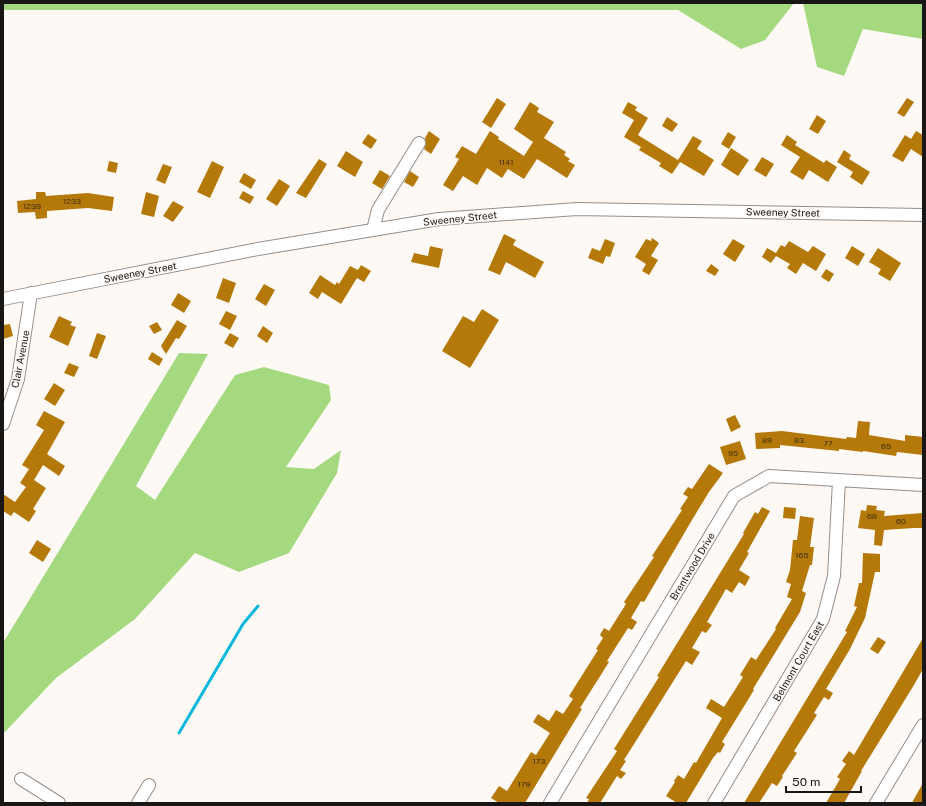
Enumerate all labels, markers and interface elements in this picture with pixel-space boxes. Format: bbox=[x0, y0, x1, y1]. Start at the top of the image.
house number: 1141 bbox=[499, 157, 513, 167]
house number: 1233 bbox=[63, 196, 81, 206]
house number: 1239 bbox=[23, 201, 41, 211]
street label: Sweeney Street bbox=[746, 205, 820, 219]
street label: Sweeney Street bbox=[423, 208, 498, 228]
street label: Sweeney Street bbox=[102, 259, 178, 285]
street label: Clair Avenue bbox=[9, 329, 32, 389]
house number: 89 bbox=[762, 435, 772, 445]
house number: 83 bbox=[794, 435, 804, 445]
house number: 77 bbox=[823, 438, 833, 448]
house number: 65 bbox=[881, 441, 891, 451]
house number: 95 bbox=[728, 448, 738, 458]
house number: 68 bbox=[867, 511, 877, 521]
house number: 60 bbox=[896, 516, 906, 526]
street label: Brentwood Drive bbox=[667, 530, 717, 602]
house number: 165 bbox=[795, 550, 809, 560]
street label: Belmont Court East bbox=[770, 619, 826, 703]
house number: 173 bbox=[533, 756, 545, 766]
scale bar bbox=[786, 768, 861, 794]
text: 50 m bbox=[792, 775, 820, 789]
house number: 179 bbox=[518, 779, 530, 789]

